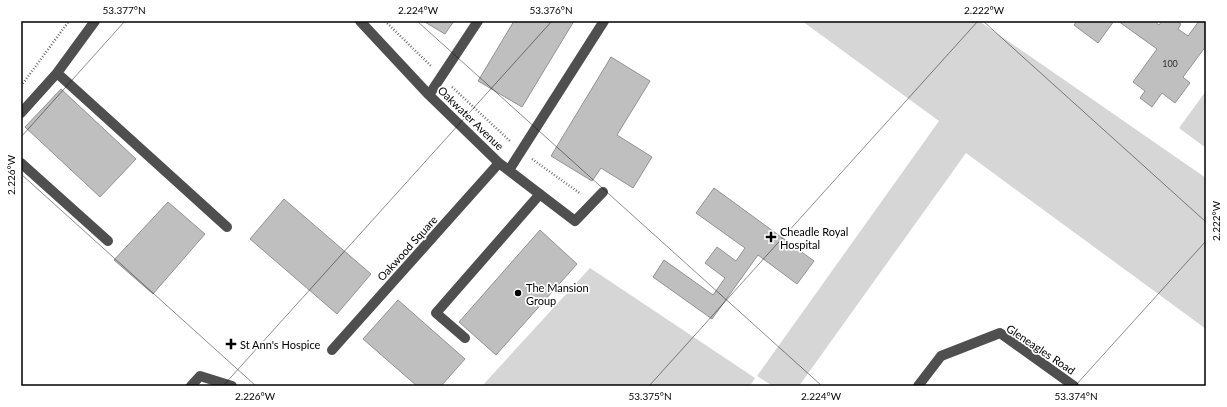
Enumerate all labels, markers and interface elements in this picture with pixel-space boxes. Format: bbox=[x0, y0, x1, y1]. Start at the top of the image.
text: 53.377°N bbox=[102, 4, 146, 16]
text: 2.224°W bbox=[398, 4, 439, 16]
text: 53.376°N bbox=[529, 4, 573, 16]
text: 2.222°W bbox=[964, 4, 1005, 16]
house number: 100 bbox=[1162, 58, 1178, 69]
street label: Oakwater Avenue bbox=[436, 83, 507, 153]
text: 2.226°W bbox=[5, 154, 17, 195]
text: 2.222°W bbox=[1210, 200, 1222, 241]
street label: Oakwood Square bbox=[374, 213, 440, 283]
place label: Cheadle Royal Hospital bbox=[780, 225, 848, 251]
marker: Cheadle Royal Hospital bbox=[765, 231, 777, 243]
place label: The Mansion Group bbox=[526, 281, 589, 307]
marker: The Mansion Group bbox=[513, 288, 523, 298]
street label: Gleneagles Road bbox=[1004, 321, 1078, 377]
marker: St Ann's Hospice bbox=[225, 338, 237, 350]
place label: St Ann's Hospice bbox=[240, 338, 321, 351]
text: 2.226°W bbox=[235, 390, 276, 402]
text: 53.375°N bbox=[628, 390, 672, 402]
text: 2.224°W bbox=[801, 390, 842, 402]
text: 53.374°N bbox=[1054, 390, 1098, 402]

